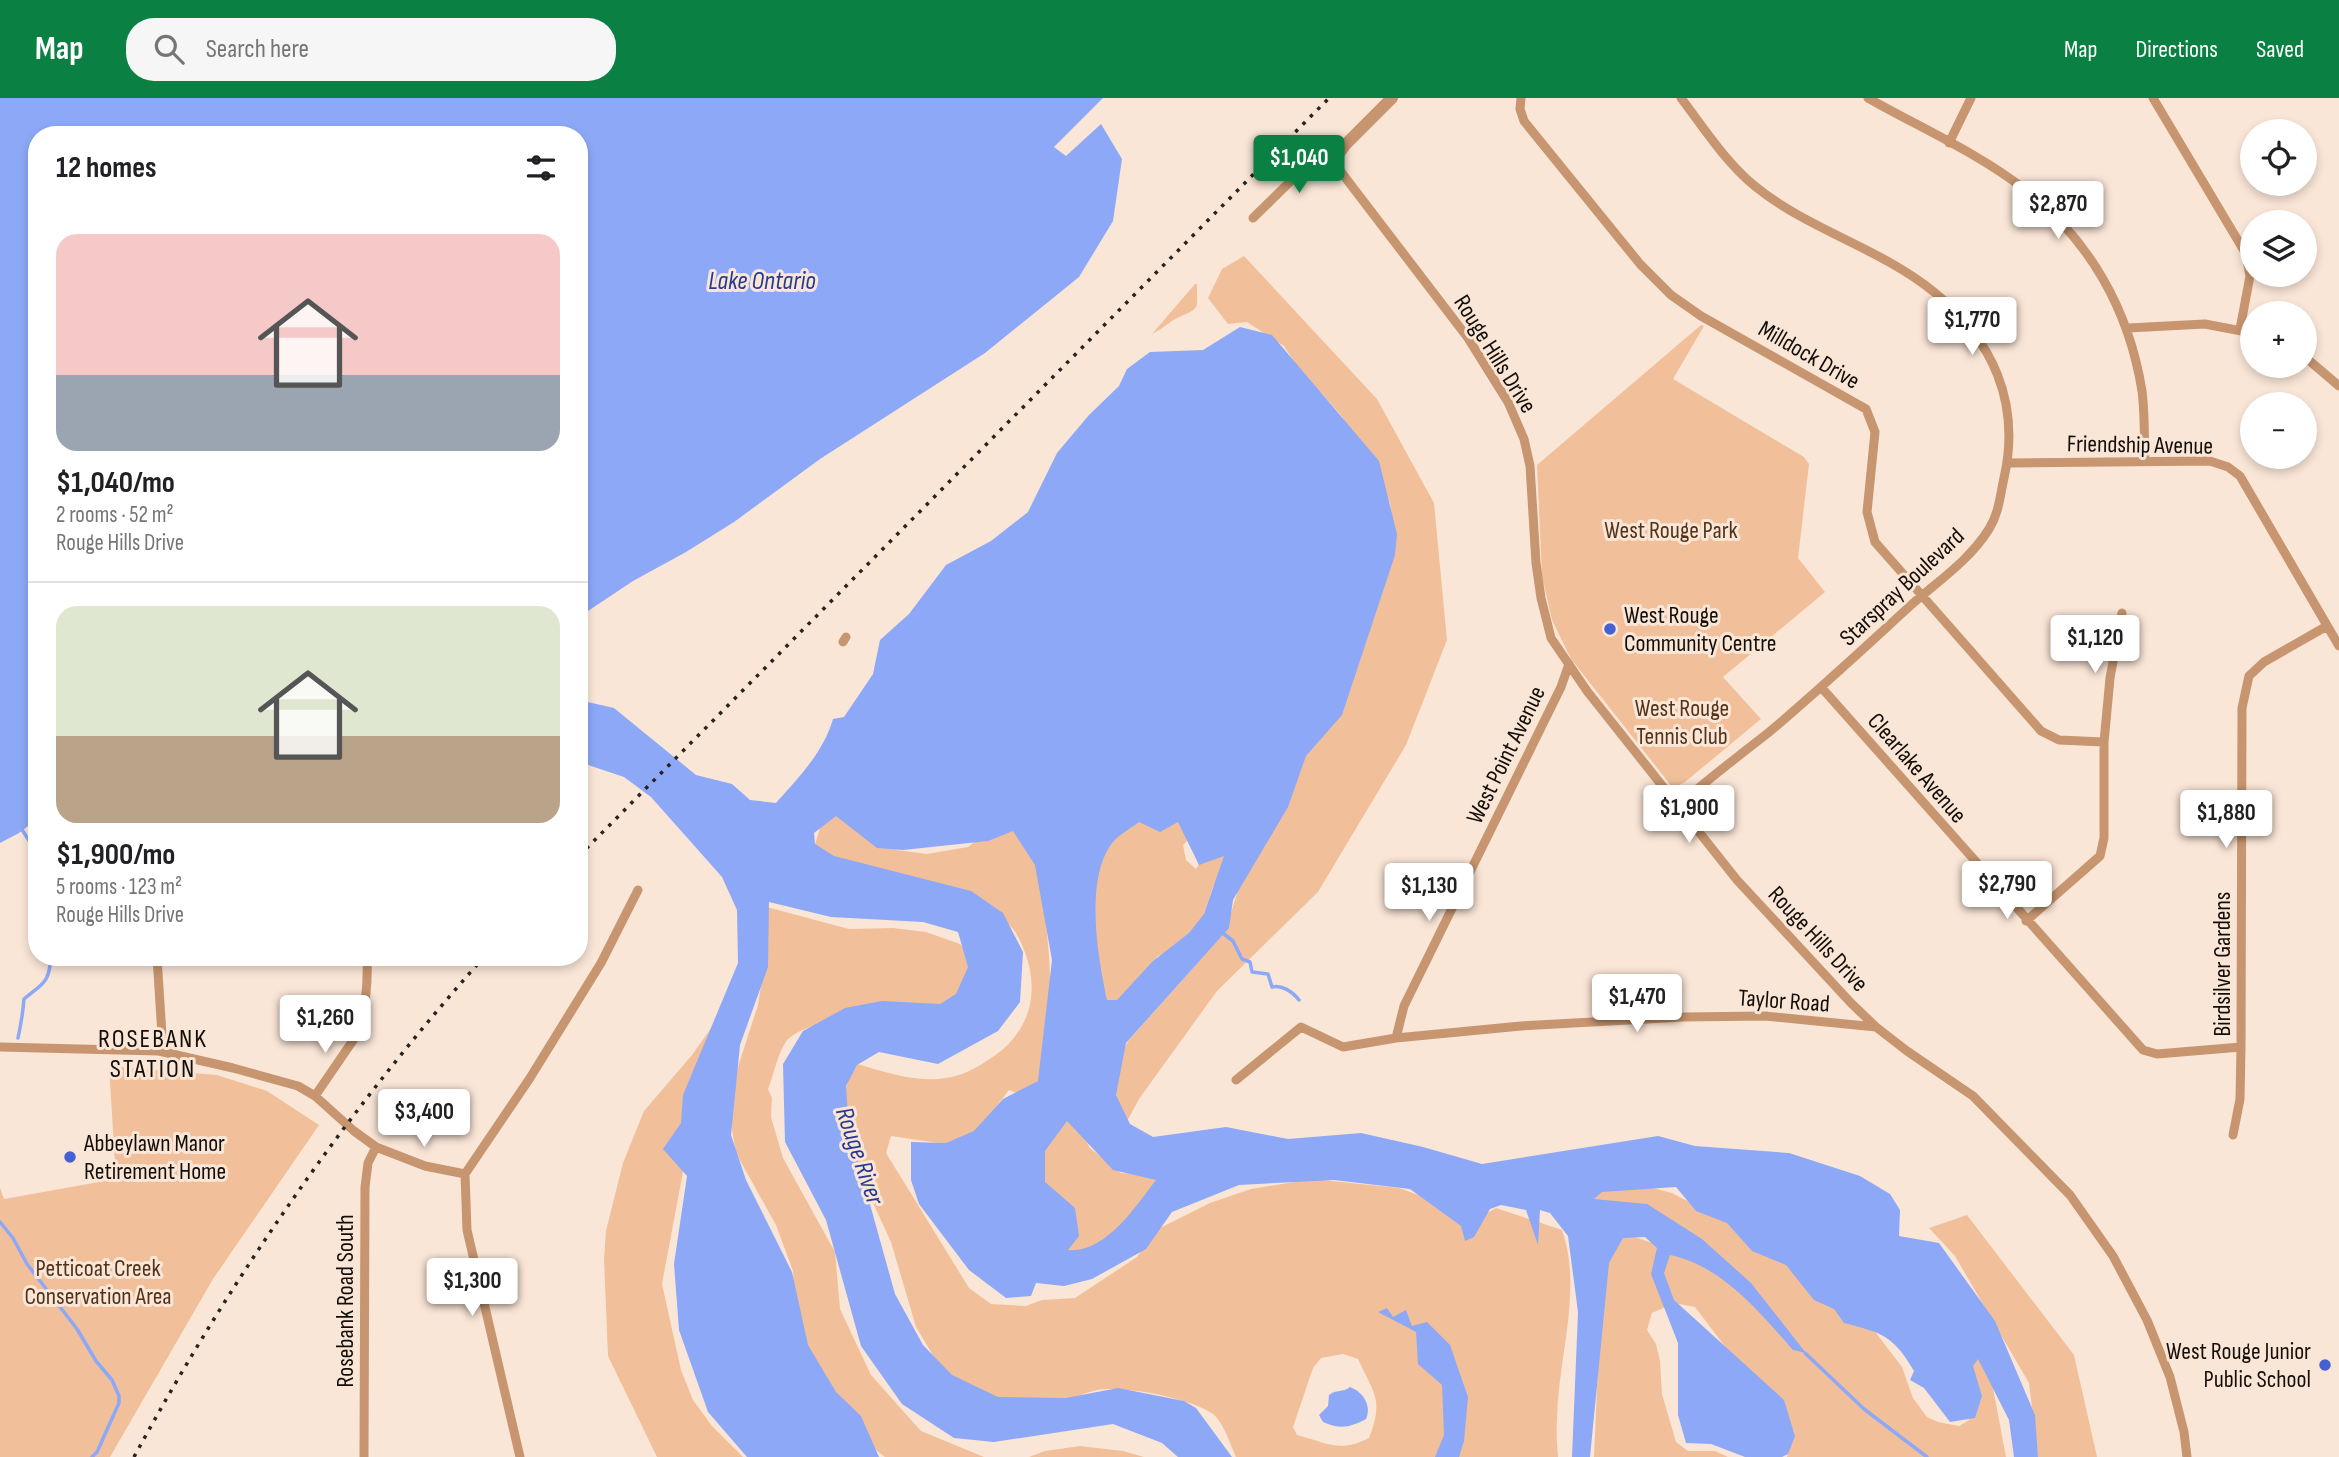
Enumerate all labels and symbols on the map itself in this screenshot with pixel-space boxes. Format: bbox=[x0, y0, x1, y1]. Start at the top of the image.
pin: $1,040 bbox=[1242, 136, 1356, 195]
pin: $2,870 bbox=[2001, 181, 2115, 241]
water label: Lake Ontario bbox=[708, 266, 816, 297]
street label: Rouge Hills Drive bbox=[1447, 290, 1543, 418]
pin: $1,770 bbox=[1915, 298, 2029, 357]
street label: Milldock Drive bbox=[1753, 314, 1865, 396]
street label: Friendship Avenue bbox=[2067, 429, 2213, 461]
park label: West Rouge Park bbox=[1604, 516, 1738, 545]
street label: Starspray Boulevard bbox=[1834, 522, 1970, 652]
place label: West Rouge Community Centre bbox=[1624, 601, 1776, 658]
pin: $1,120 bbox=[2038, 616, 2152, 675]
marker: West Rouge Community Centre bbox=[1602, 621, 1618, 637]
street label: West Point Avenue bbox=[1460, 681, 1552, 829]
park label: West Rouge Tennis Club bbox=[1635, 694, 1729, 751]
street label: Clearlake Avenue bbox=[1861, 707, 1973, 829]
pin: $1,900 bbox=[1632, 786, 1746, 845]
pin: $1,880 bbox=[2169, 790, 2283, 850]
pin: $2,790 bbox=[1950, 862, 2064, 921]
pin: $1,130 bbox=[1372, 864, 1486, 923]
street label: Rouge Hills Drive bbox=[1762, 880, 1874, 998]
street label: Birdsilver Gardens bbox=[2208, 892, 2237, 1036]
pin: $1,470 bbox=[1580, 974, 1694, 1034]
street label: Taylor Road bbox=[1737, 983, 1831, 1019]
pin: $1,260 bbox=[268, 996, 382, 1055]
district label: ROSEBANK STATION bbox=[98, 1024, 208, 1085]
pin: $3,400 bbox=[367, 1090, 481, 1149]
water label: Rouge River bbox=[828, 1103, 891, 1210]
place label: Abbeylawn Manor Retirement Home bbox=[83, 1129, 226, 1186]
marker: Abbeylawn Manor Retirement Home bbox=[62, 1149, 78, 1165]
street label: Rosebank Road South bbox=[331, 1214, 360, 1388]
park label: Petticoat Creek Conservation Area bbox=[24, 1254, 172, 1311]
pin: $1,300 bbox=[415, 1258, 529, 1318]
place label: West Rouge Junior Public School bbox=[2166, 1337, 2311, 1394]
marker: West Rouge Junior Public School bbox=[2317, 1357, 2333, 1373]

